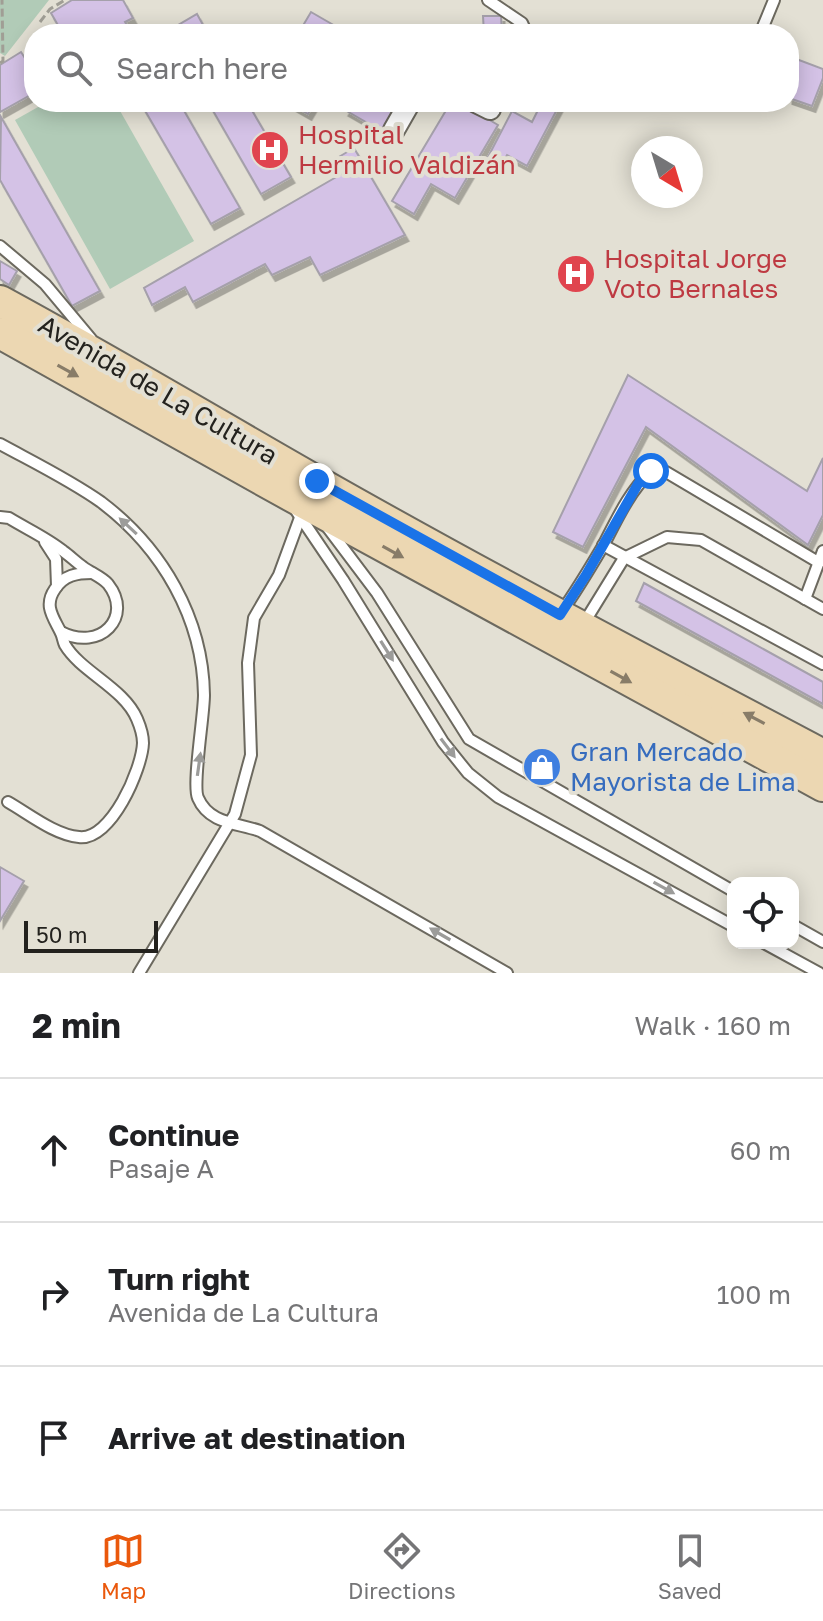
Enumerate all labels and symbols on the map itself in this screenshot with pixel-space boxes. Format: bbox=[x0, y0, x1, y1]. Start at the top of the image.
place label: Hospital Hermilio Valdizán bbox=[298, 119, 516, 180]
hospital icon: Hospital Hermilio Valdizán bbox=[249, 129, 291, 171]
north arrow bbox=[631, 136, 703, 208]
place label: Hospital Jorge Voto Bernales bbox=[604, 243, 787, 304]
hospital icon: Hospital Jorge Voto Bernales bbox=[555, 253, 597, 295]
street label: Avenida de La Cultura bbox=[33, 308, 283, 471]
one-way arrow bbox=[57, 364, 79, 378]
route start bbox=[633, 453, 669, 489]
route end bbox=[299, 463, 335, 499]
one-way arrow bbox=[118, 517, 137, 535]
one-way arrow bbox=[382, 545, 405, 559]
one-way arrow bbox=[380, 640, 394, 662]
one-way arrow bbox=[610, 670, 633, 683]
one-way arrow bbox=[743, 712, 765, 726]
place label: Gran Mercado Mayorista de Lima bbox=[570, 736, 796, 797]
one-way arrow bbox=[440, 738, 456, 758]
shop icon: Gran Mercado Mayorista de Lima bbox=[521, 746, 563, 788]
one-way arrow bbox=[193, 751, 206, 776]
one-way arrow bbox=[653, 881, 675, 895]
scale bar bbox=[24, 917, 158, 953]
one-way arrow bbox=[429, 927, 451, 941]

